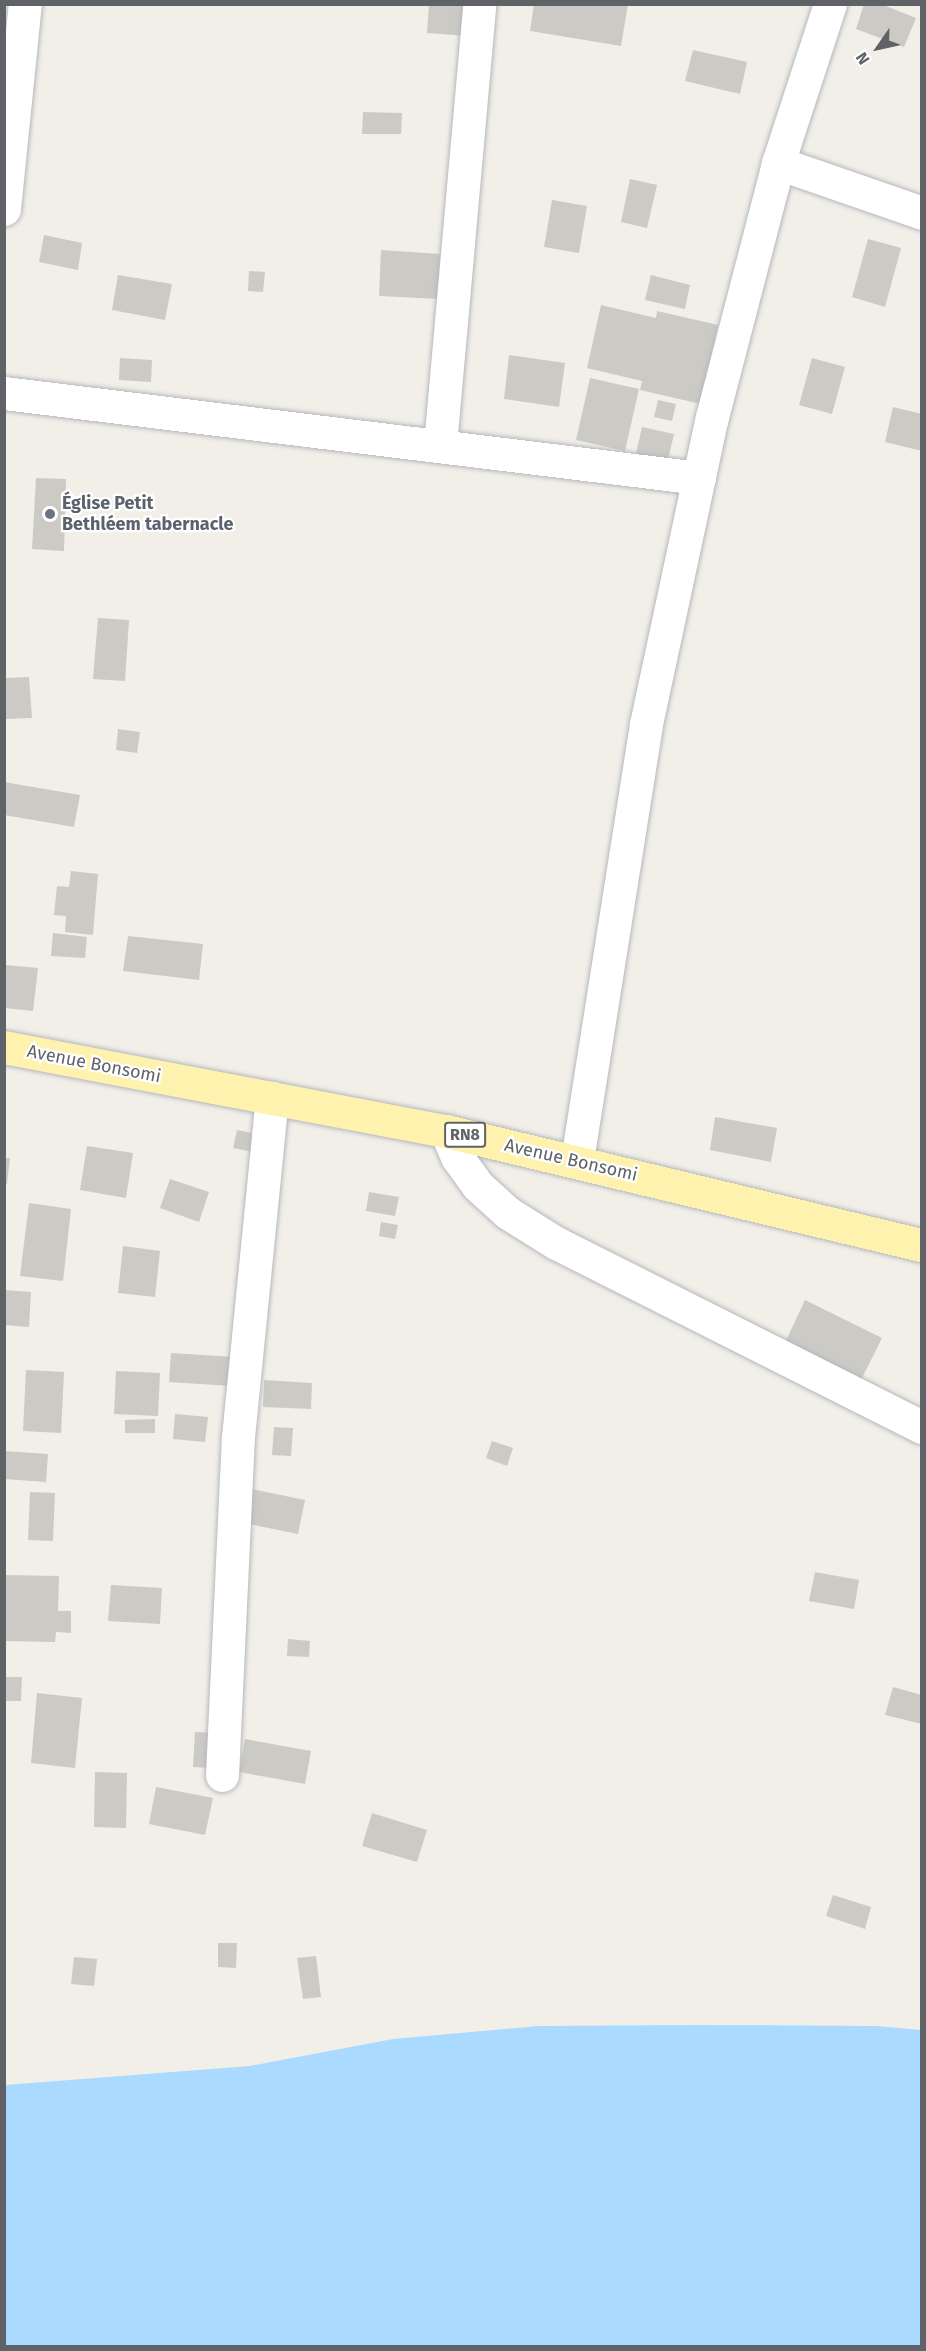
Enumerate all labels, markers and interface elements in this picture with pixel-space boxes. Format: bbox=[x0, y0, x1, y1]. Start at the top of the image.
north arrow bbox=[848, 18, 908, 78]
text: N bbox=[852, 49, 874, 68]
place label: Église Petit Bethléem tabernacle bbox=[62, 493, 234, 536]
marker: Église Petit Bethléem tabernacle bbox=[43, 507, 57, 521]
street label: Avenue Bonsomi bbox=[25, 1040, 163, 1088]
road number: RN8 bbox=[444, 1122, 486, 1148]
street label: Avenue Bonsomi bbox=[502, 1134, 640, 1186]

